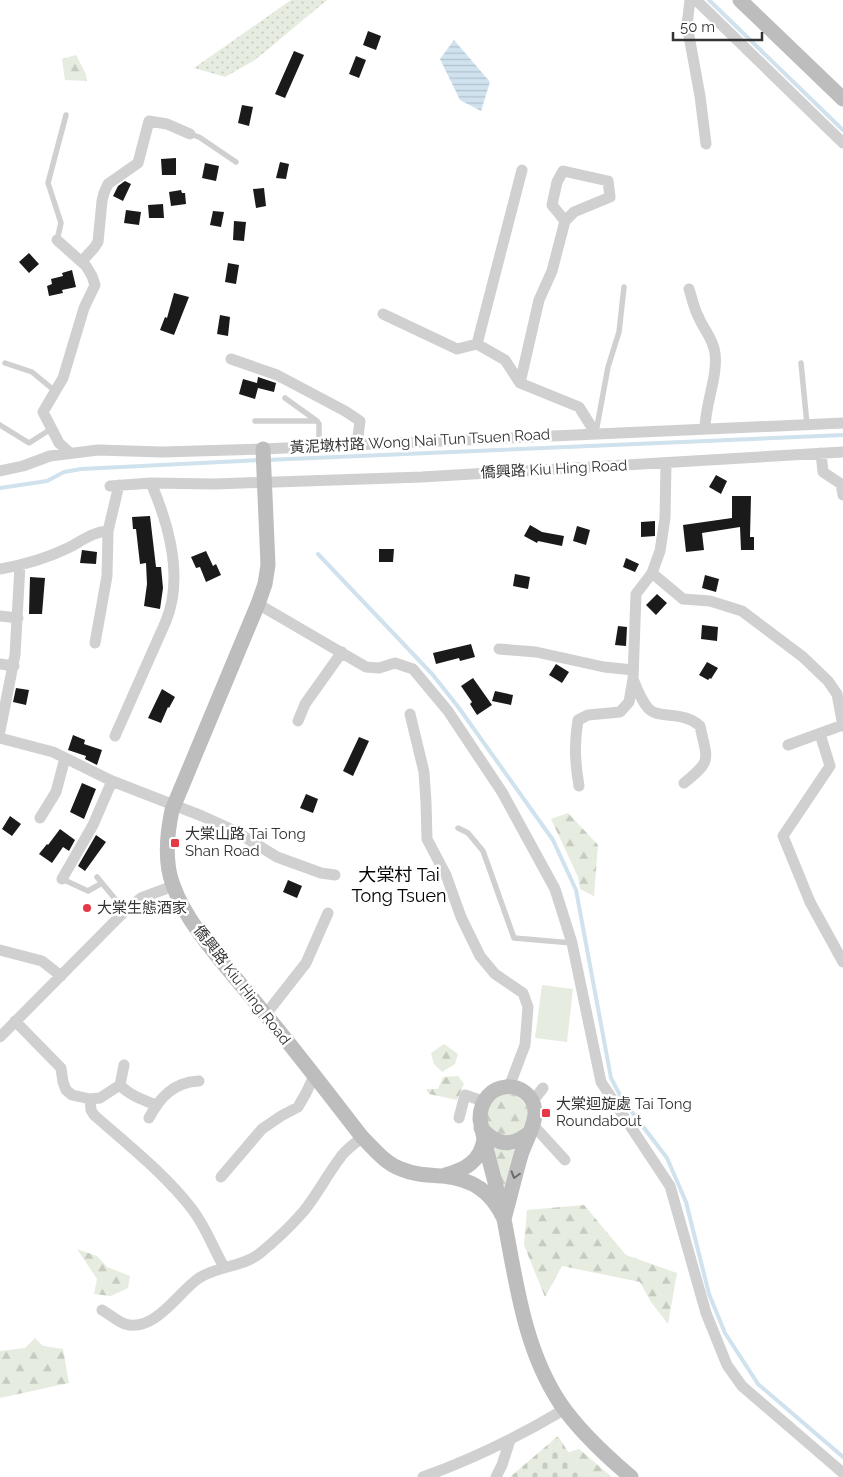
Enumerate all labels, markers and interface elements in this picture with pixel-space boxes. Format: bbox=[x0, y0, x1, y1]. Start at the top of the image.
scale bar bbox=[673, 10, 762, 42]
text: 50 m bbox=[680, 18, 715, 36]
street label: 黃泥墩村路 Wong Nai Tun Tsuen Road bbox=[289, 425, 551, 457]
street label: 僑興路 Kiu Hing Road bbox=[480, 456, 628, 482]
place label: 大棠山路 Tai Tong Shan Road bbox=[185, 825, 306, 860]
marker: 大棠山路 Tai Tong Shan Road bbox=[169, 837, 181, 849]
district label: 大棠村 Tai Tong Tsuen bbox=[352, 864, 446, 906]
place label: 大棠生態酒家 bbox=[97, 899, 187, 917]
marker: 大棠生態酒家 bbox=[81, 902, 93, 914]
street label: 僑興路 Kiu Hing Road bbox=[190, 922, 294, 1048]
place label: 大棠迴旋處 Tai Tong Roundabout bbox=[556, 1095, 692, 1130]
marker: 大棠迴旋處 Tai Tong Roundabout bbox=[540, 1107, 552, 1119]
one-way arrow bbox=[511, 1171, 521, 1179]

